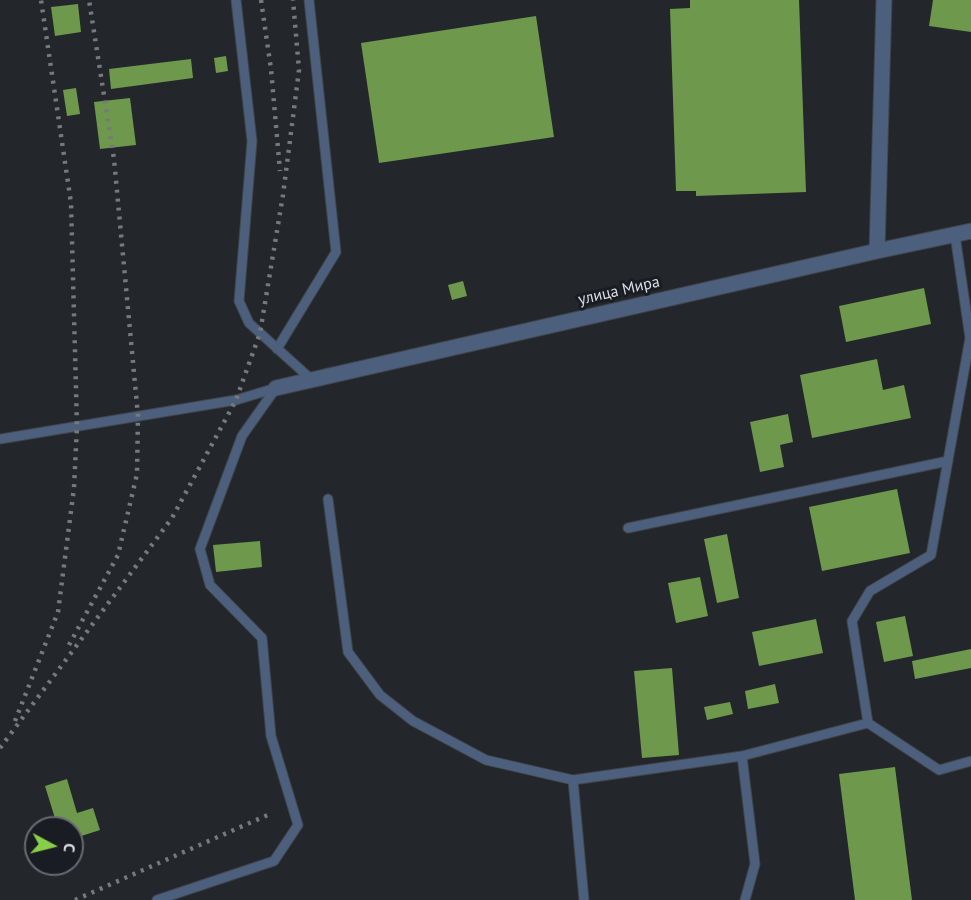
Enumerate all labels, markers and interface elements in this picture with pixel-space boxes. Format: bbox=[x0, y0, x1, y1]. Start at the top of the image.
street label: улица Мира bbox=[576, 272, 662, 310]
north arrow bbox=[24, 816, 84, 876]
text: С bbox=[59, 842, 80, 854]

